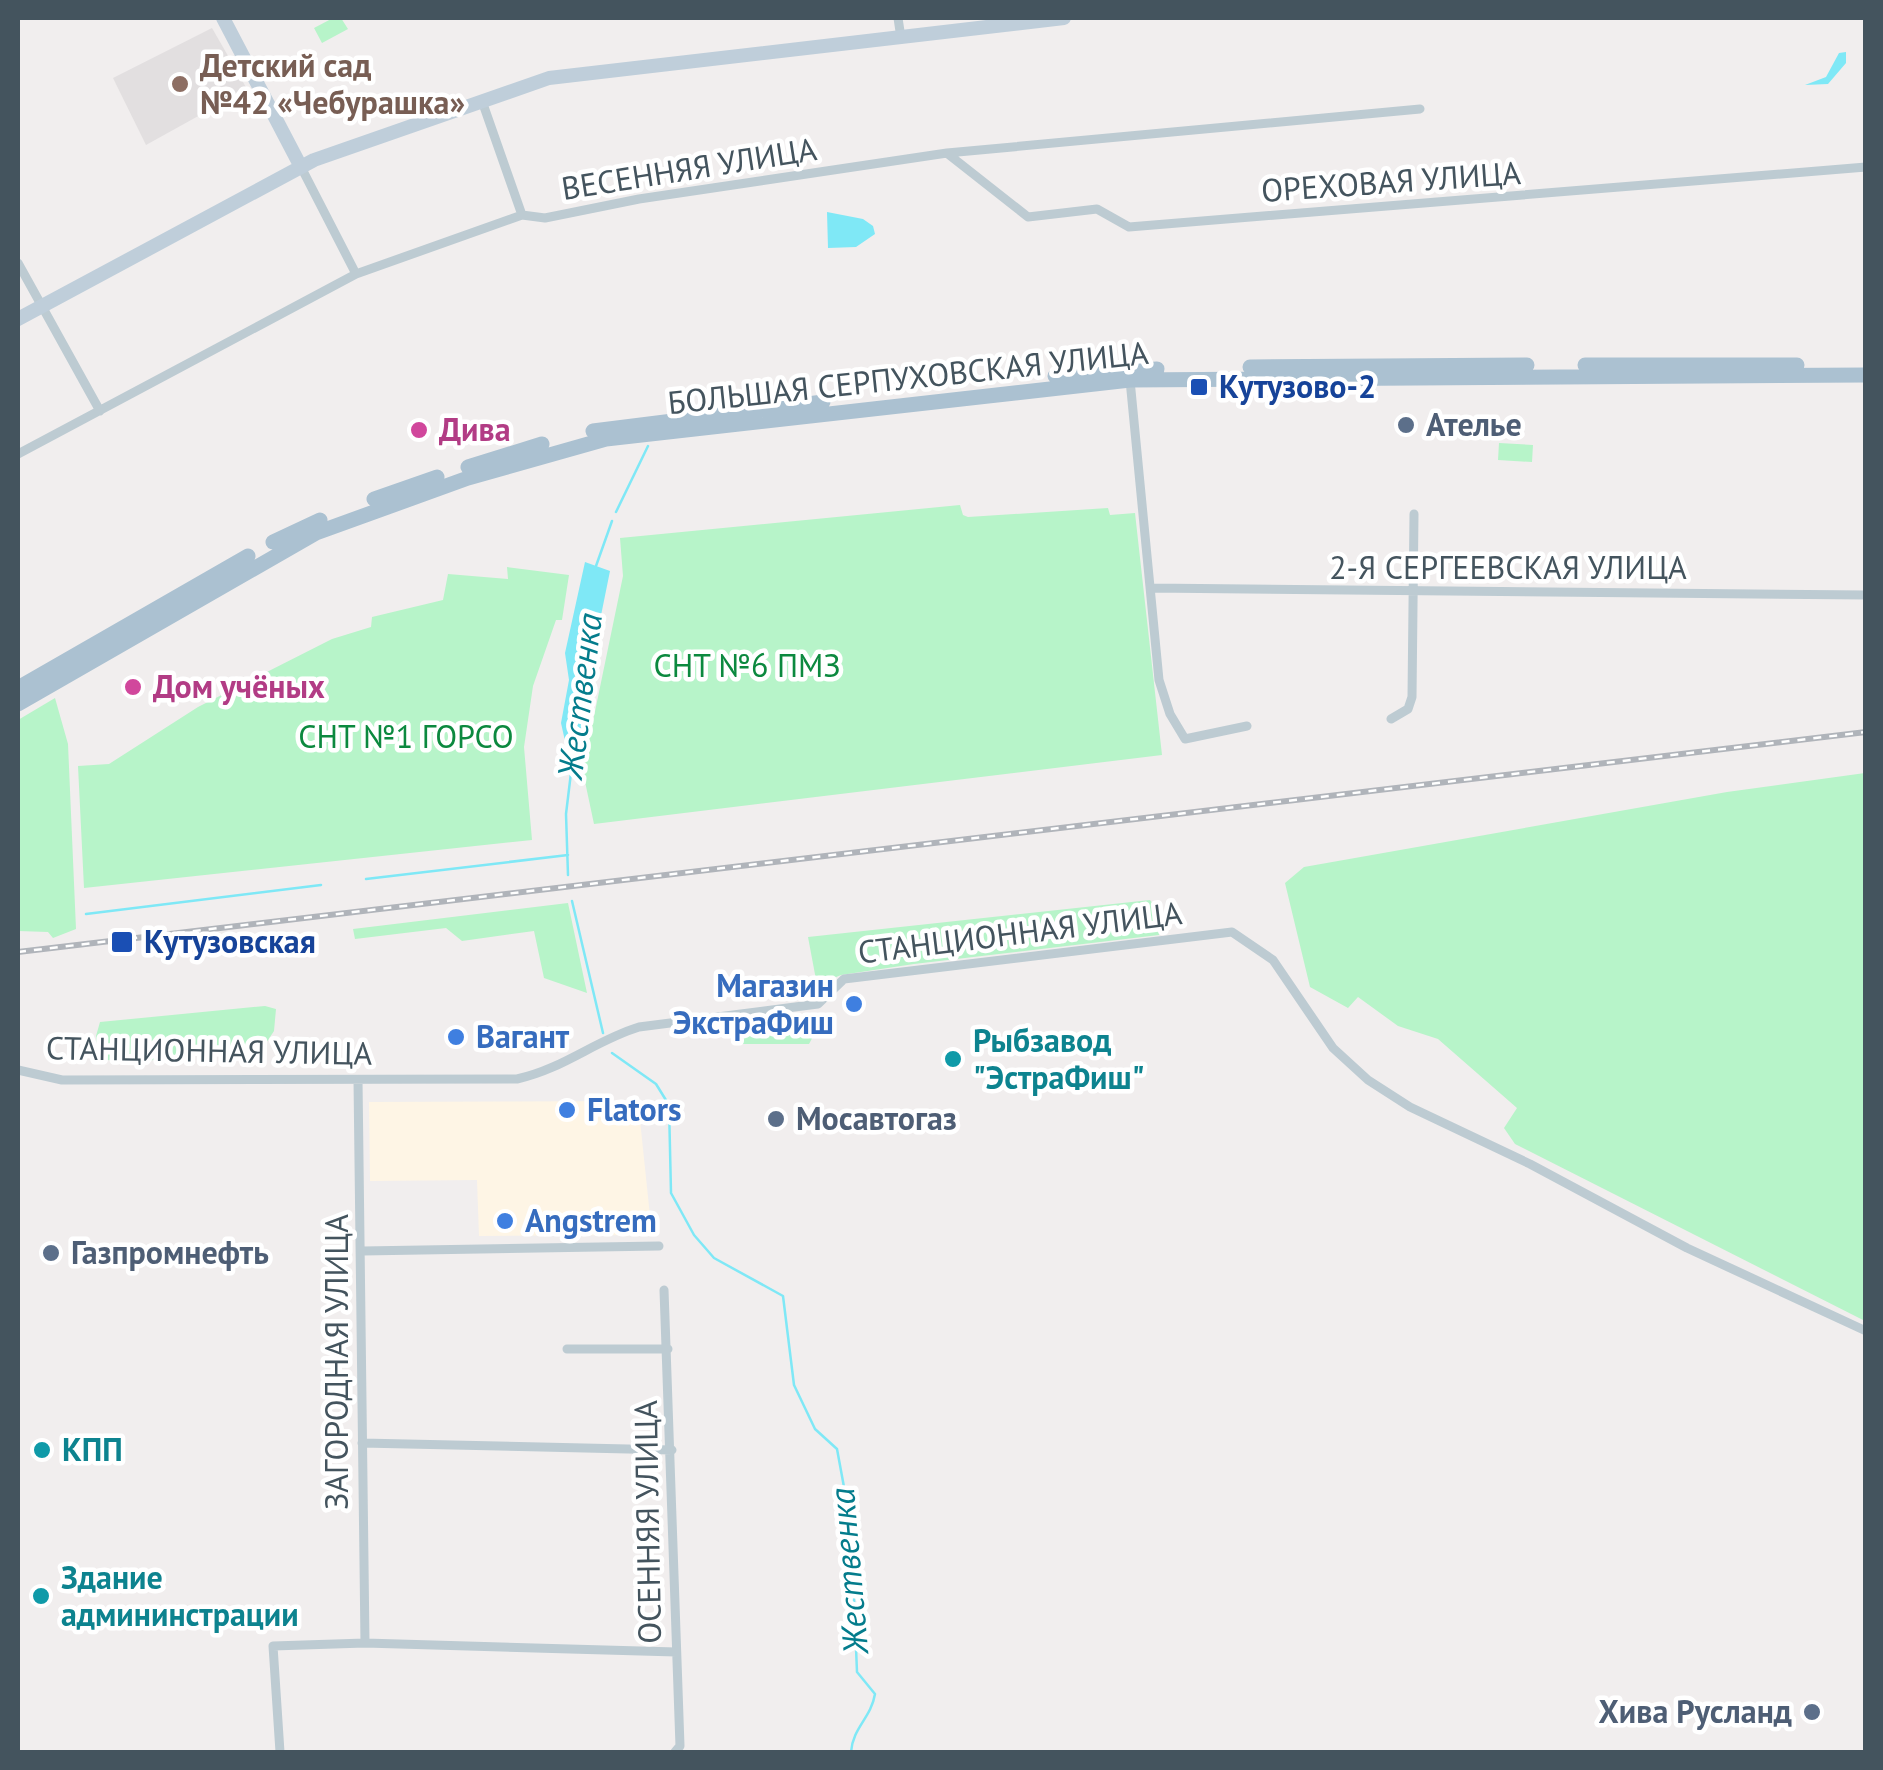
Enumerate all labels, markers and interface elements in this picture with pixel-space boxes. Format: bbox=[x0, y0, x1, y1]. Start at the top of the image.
place label: Детский сад №42 «Чебурашка» bbox=[200, 44, 465, 123]
marker: Детский сад №42 «Чебурашка» bbox=[169, 73, 191, 95]
street label: ВЕСЕННЯЯ УЛИЦА bbox=[558, 127, 820, 209]
street label: ОРЕХОВАЯ УЛИЦА bbox=[1260, 151, 1522, 211]
street label: БОЛЬШАЯ СЕРПУХОВСКАЯ УЛИЦА bbox=[666, 331, 1150, 423]
place label: Кутузово-2 bbox=[1219, 365, 1376, 407]
marker: Кутузово-2 bbox=[1188, 376, 1210, 398]
place label: Ателье bbox=[1426, 403, 1522, 445]
place label: Дива bbox=[439, 408, 511, 450]
marker: Ателье bbox=[1395, 414, 1417, 436]
marker: Дива bbox=[408, 419, 430, 441]
street label: 2-Я СЕРГЕЕВСКАЯ УЛИЦА bbox=[1329, 546, 1687, 588]
water label: Жественка bbox=[546, 611, 612, 783]
park label: СНТ №6 ПМЗ bbox=[653, 644, 841, 686]
place label: Дом учёных bbox=[153, 665, 325, 707]
marker: Дом учёных bbox=[122, 676, 144, 698]
park label: СНТ №1 ГОРСО bbox=[298, 715, 514, 757]
street label: СТАНЦИОННАЯ УЛИЦА bbox=[855, 891, 1185, 973]
place label: Кутузовская bbox=[144, 920, 316, 962]
marker: Кутузовская bbox=[109, 929, 135, 955]
place label: Магазин ЭкстраФиш bbox=[673, 964, 834, 1043]
marker: Магазин ЭкстраФиш bbox=[843, 993, 865, 1015]
place label: Вагант bbox=[476, 1015, 570, 1057]
place label: Рыбзавод "ЭстраФиш" bbox=[973, 1019, 1145, 1098]
street label: СТАНЦИОННАЯ УЛИЦА bbox=[46, 1026, 373, 1074]
marker: Вагант bbox=[445, 1026, 467, 1048]
marker: Рыбзавод "ЭстраФиш" bbox=[942, 1048, 964, 1070]
place label: Flators bbox=[587, 1088, 681, 1130]
place label: Мосавтогаз bbox=[796, 1097, 957, 1139]
marker: Flators bbox=[556, 1099, 578, 1121]
marker: Мосавтогаз bbox=[765, 1108, 787, 1130]
place label: Angstrem bbox=[525, 1199, 657, 1241]
marker: Angstrem bbox=[494, 1210, 516, 1232]
street label: ЗАГОРОДНАЯ УЛИЦА bbox=[315, 1214, 357, 1510]
place label: Газпромнефть bbox=[71, 1231, 269, 1273]
marker: Газпромнефть bbox=[40, 1242, 62, 1264]
street label: ОСЕННЯЯ УЛИЦА bbox=[624, 1400, 670, 1644]
place label: КПП bbox=[62, 1428, 123, 1470]
marker: КПП bbox=[31, 1439, 53, 1461]
water label: Жественка bbox=[818, 1486, 878, 1658]
place label: Здание админинстрации bbox=[61, 1556, 299, 1635]
marker: Здание админинстрации bbox=[30, 1585, 52, 1607]
place label: Хива Русланд bbox=[1599, 1690, 1792, 1732]
marker: Хива Русланд bbox=[1801, 1701, 1823, 1723]

